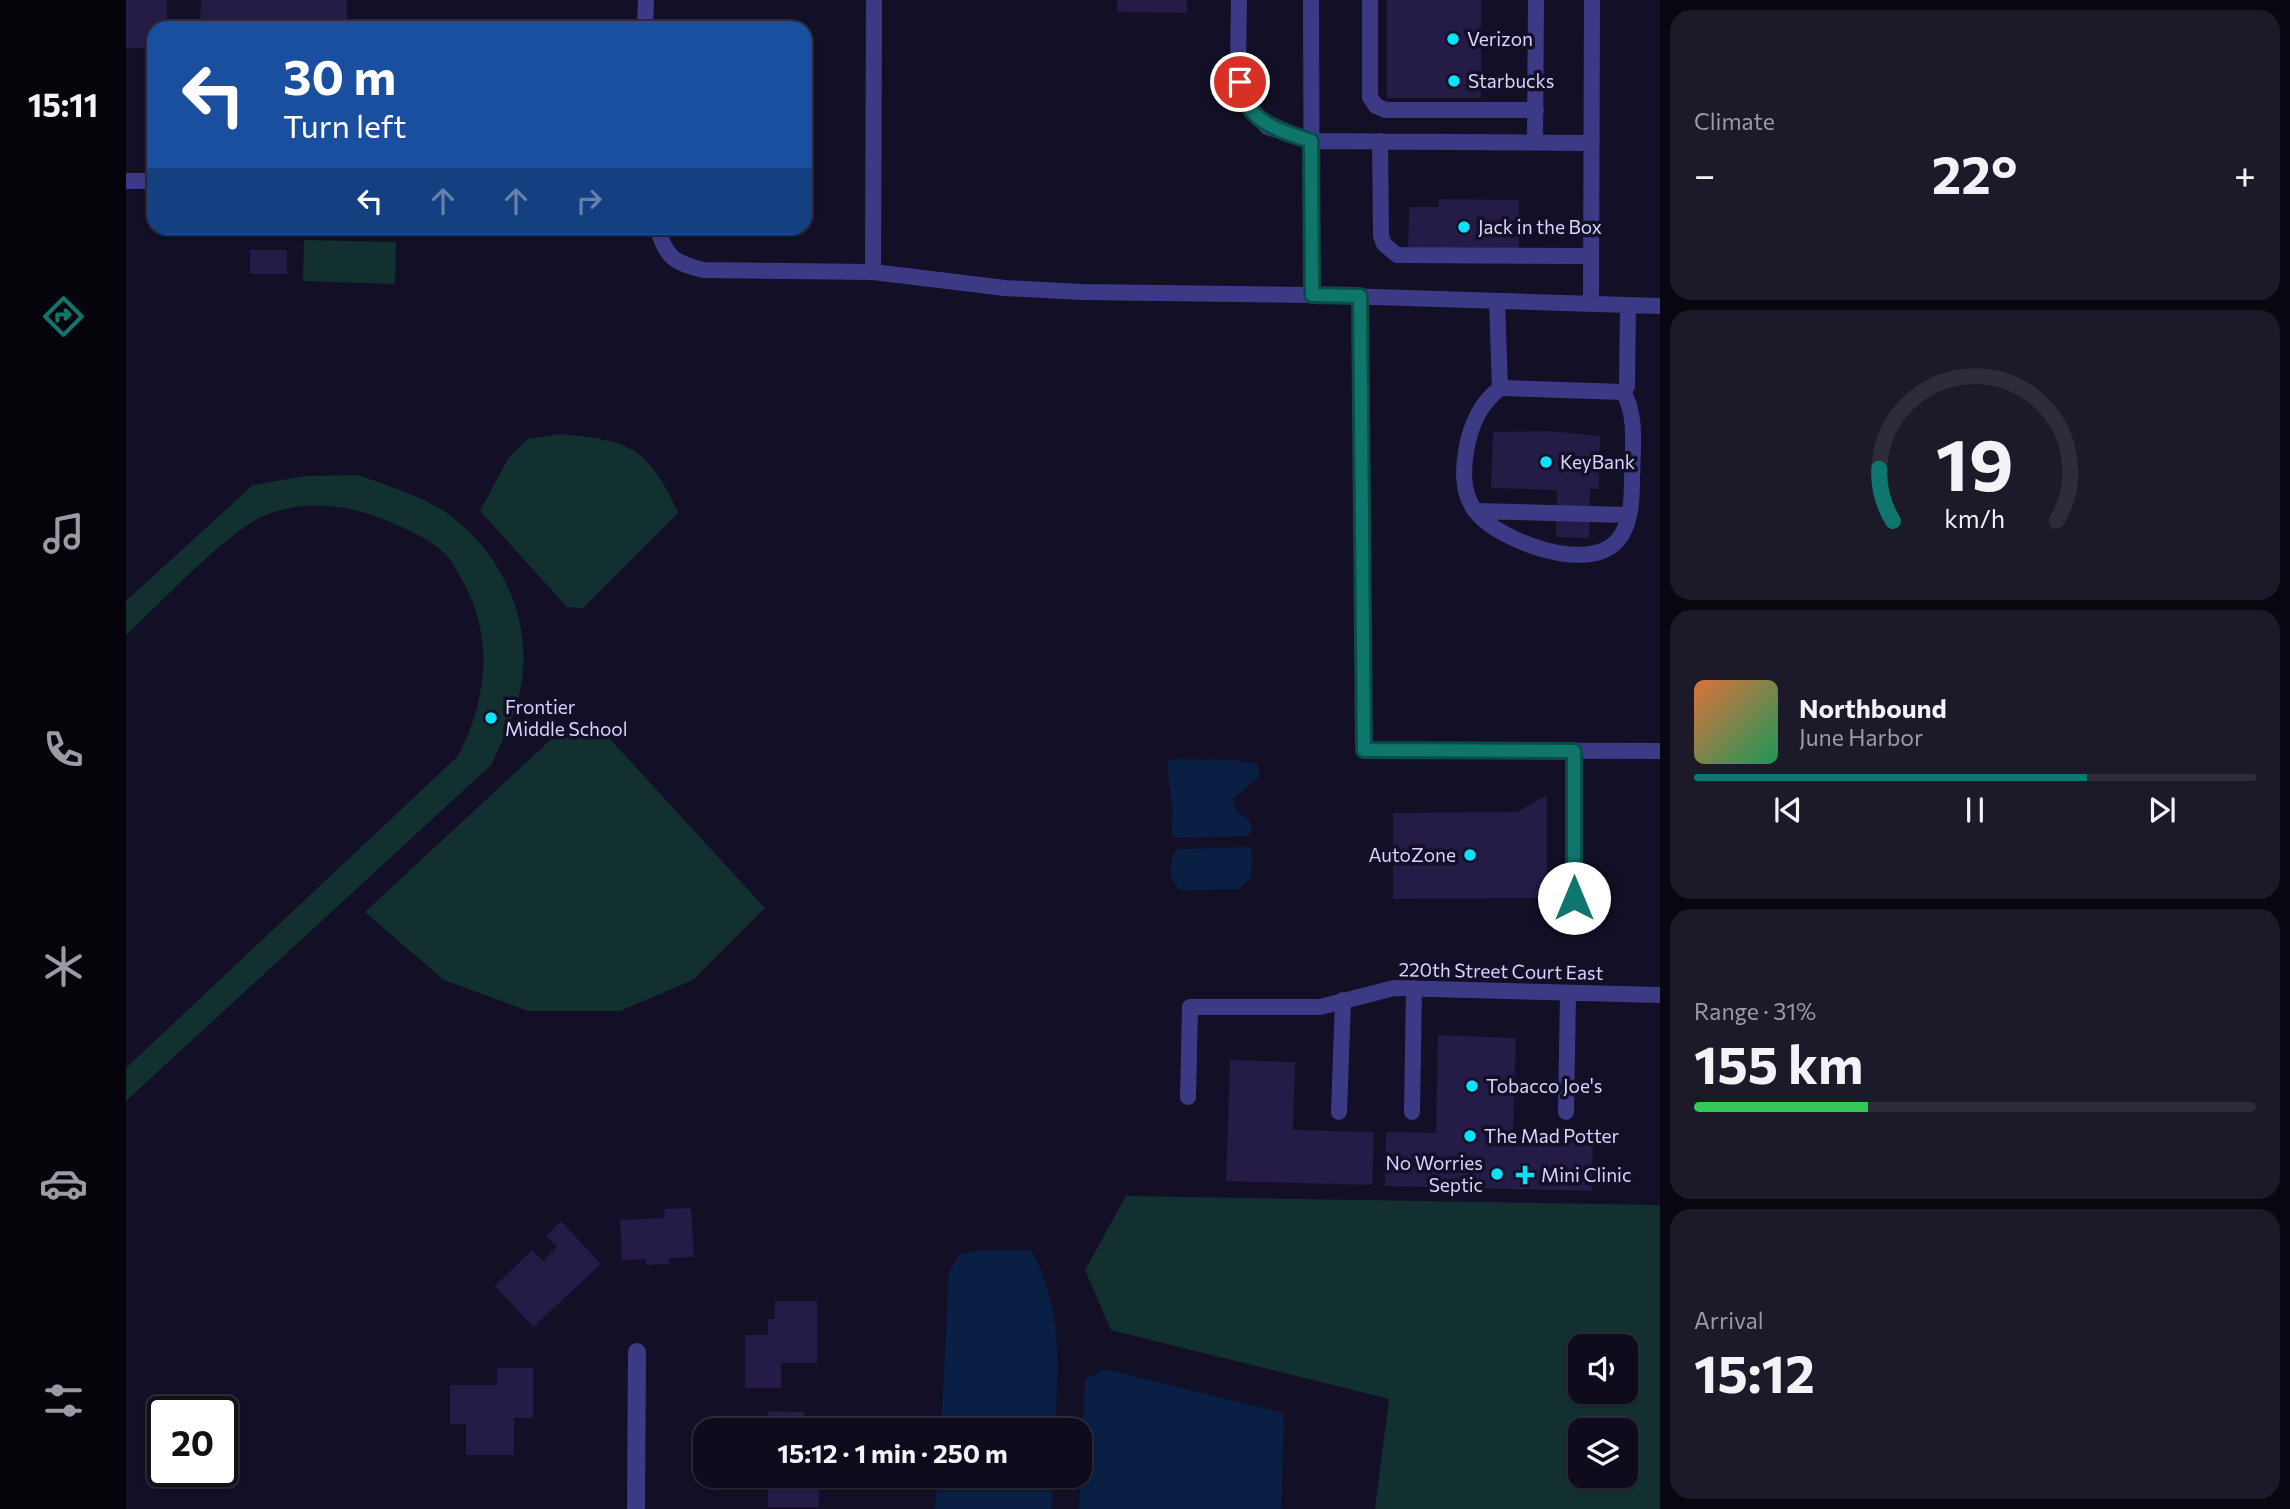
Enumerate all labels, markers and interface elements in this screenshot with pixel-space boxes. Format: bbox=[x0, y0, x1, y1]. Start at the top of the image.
place label: Verizon bbox=[1467, 27, 1533, 50]
marker: Verizon bbox=[1445, 31, 1461, 47]
text: 30 m bbox=[283, 45, 396, 105]
icon: left bbox=[168, 49, 259, 140]
pin bbox=[1210, 52, 1270, 112]
icon: arrive bbox=[1221, 63, 1259, 101]
place label: Starbucks bbox=[1468, 69, 1554, 92]
marker: Starbucks bbox=[1446, 73, 1462, 89]
text: 15:11 bbox=[28, 84, 98, 124]
text: Turn left bbox=[283, 105, 407, 145]
text: Climate bbox=[1694, 107, 1775, 135]
text: 22° bbox=[1932, 141, 2017, 205]
text: − bbox=[1694, 150, 1716, 197]
text: + bbox=[2234, 150, 2256, 197]
icon: left bbox=[351, 182, 389, 220]
icon: ahead bbox=[424, 182, 462, 220]
icon: ahead bbox=[497, 182, 535, 220]
icon: right bbox=[570, 182, 608, 220]
place label: Jack in the Box bbox=[1478, 215, 1602, 238]
marker: Jack in the Box bbox=[1456, 219, 1472, 235]
icon: directions bbox=[39, 292, 88, 341]
text: 19 bbox=[1936, 417, 2014, 506]
place label: KeyBank bbox=[1560, 450, 1635, 473]
marker: KeyBank bbox=[1538, 454, 1554, 470]
text: km/h bbox=[1945, 502, 2005, 532]
icon: music bbox=[39, 509, 88, 558]
text: Northbound bbox=[1799, 692, 1947, 723]
place label: Frontier Middle School bbox=[505, 695, 627, 740]
marker: Frontier Middle School bbox=[483, 710, 499, 726]
text: June Harbor bbox=[1799, 723, 1923, 751]
icon: phone bbox=[39, 725, 88, 774]
icon: previous bbox=[1769, 791, 1807, 829]
icon: pause bbox=[1956, 791, 1994, 829]
icon: next bbox=[2143, 791, 2181, 829]
place label: AutoZone bbox=[1368, 843, 1456, 866]
marker: AutoZone bbox=[1462, 847, 1478, 863]
position arrow bbox=[1537, 861, 1611, 935]
icon: climate bbox=[39, 942, 88, 991]
street label: 220th Street Court East bbox=[1398, 957, 1604, 984]
text: Range · 31% bbox=[1694, 997, 1816, 1025]
text: 155 km bbox=[1694, 1031, 1863, 1095]
place label: Tobacco Joe's bbox=[1486, 1074, 1602, 1097]
marker: Tobacco Joe's bbox=[1464, 1078, 1480, 1094]
place label: The Mad Potter bbox=[1484, 1124, 1620, 1147]
marker: The Mad Potter bbox=[1462, 1128, 1478, 1144]
place label: No Worries Septic bbox=[1386, 1151, 1483, 1196]
icon: car bbox=[39, 1159, 88, 1208]
place label: Mini Clinic bbox=[1541, 1163, 1631, 1186]
marker: Mini Clinic bbox=[1515, 1165, 1535, 1185]
marker: No Worries Septic bbox=[1489, 1166, 1505, 1182]
text: Arrival bbox=[1694, 1306, 1764, 1334]
map controls bbox=[1568, 1334, 1638, 1488]
button: sound bbox=[1568, 1334, 1638, 1404]
text: 15:12 bbox=[1694, 1340, 1815, 1404]
icon: filters bbox=[39, 1376, 88, 1425]
speed limit sign: 20 bbox=[147, 1396, 238, 1487]
button: layers bbox=[1568, 1418, 1638, 1488]
text: 15:12 · 1 min · 250 m bbox=[777, 1437, 1008, 1468]

